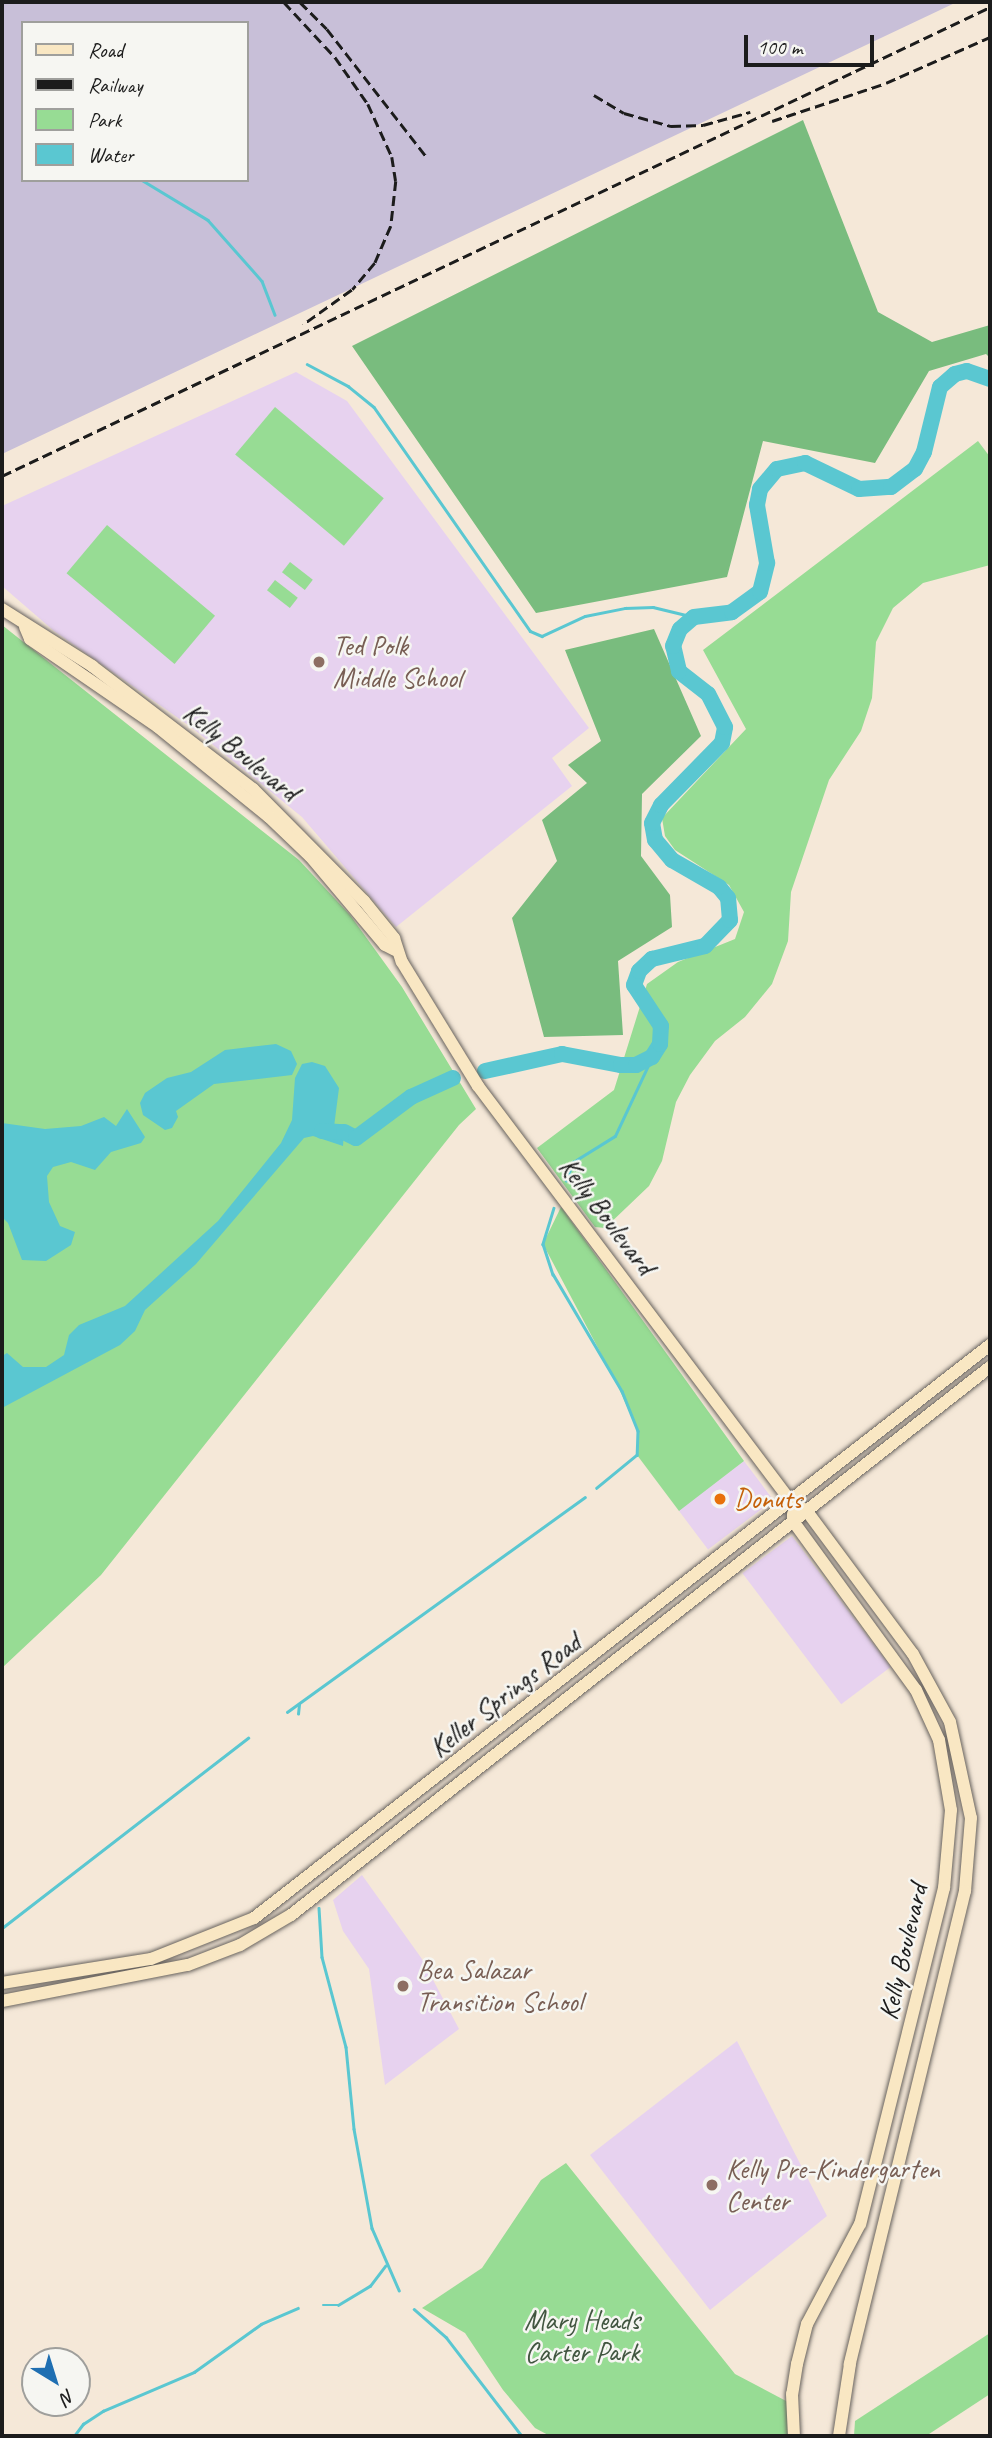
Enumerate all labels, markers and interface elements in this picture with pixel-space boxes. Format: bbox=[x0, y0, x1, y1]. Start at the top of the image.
legend bbox=[21, 21, 248, 182]
scale bar bbox=[747, 21, 876, 65]
text: 100 m bbox=[757, 34, 802, 60]
text: Road bbox=[88, 37, 123, 63]
text: Railway bbox=[88, 72, 142, 98]
text: Park bbox=[88, 107, 121, 133]
text: Water bbox=[88, 142, 134, 168]
place label: Ted Polk Middle School bbox=[333, 629, 461, 695]
marker: Ted Polk Middle School bbox=[311, 654, 327, 670]
street label: Kelly Boulevard bbox=[176, 695, 306, 809]
street label: Kelly Boulevard bbox=[552, 1150, 662, 1282]
place label: Donuts bbox=[734, 1482, 802, 1516]
marker: Donuts bbox=[712, 1491, 728, 1507]
street label: Keller Springs Road bbox=[423, 1625, 587, 1765]
street label: Kelly Boulevard bbox=[871, 1880, 935, 2024]
place label: Bea Salazar Transition School bbox=[417, 1953, 581, 2019]
marker: Bea Salazar Transition School bbox=[395, 1978, 411, 1994]
place label: Kelly Pre-Kindergarten Center bbox=[726, 2152, 940, 2218]
marker: Kelly Pre-Kindergarten Center bbox=[704, 2177, 720, 2193]
park label: Mary Heads Carter Park bbox=[524, 2303, 640, 2369]
north arrow bbox=[21, 2347, 91, 2417]
text: N bbox=[56, 2384, 80, 2410]

